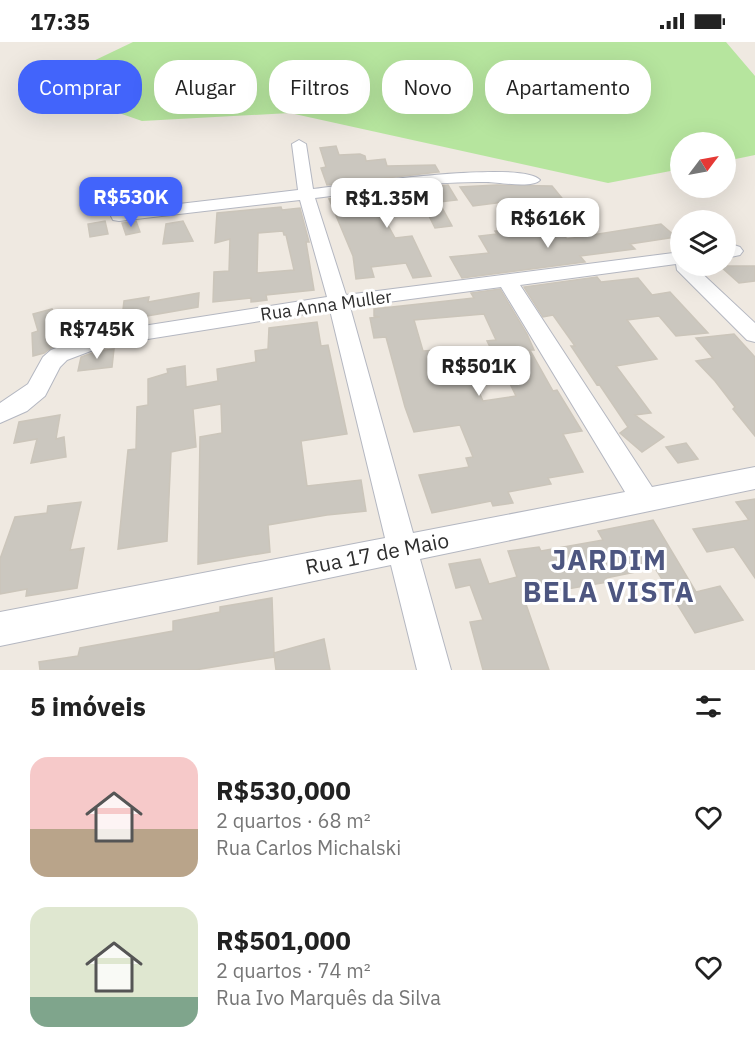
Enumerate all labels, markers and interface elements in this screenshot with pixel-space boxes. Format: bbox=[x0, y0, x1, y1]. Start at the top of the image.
text: 17:35 bbox=[30, 7, 90, 36]
chip: Comprar bbox=[18, 60, 142, 114]
chip: Alugar bbox=[154, 60, 257, 114]
chip: Filtros bbox=[269, 60, 370, 114]
chip: Novo bbox=[382, 60, 473, 114]
chip: Apartamento bbox=[485, 60, 651, 114]
north arrow bbox=[670, 132, 736, 198]
map controls bbox=[670, 132, 736, 276]
pin: R$530K bbox=[82, 177, 180, 228]
pin: R$1.35M bbox=[332, 178, 442, 229]
text: R$530K bbox=[93, 183, 169, 210]
text: R$1.35M bbox=[345, 184, 429, 211]
pin: R$616K bbox=[499, 198, 597, 249]
text: R$616K bbox=[510, 204, 586, 231]
button: layers bbox=[670, 210, 736, 276]
street label: Rua Anna Muller bbox=[259, 284, 394, 326]
pin: R$745K bbox=[48, 309, 146, 360]
text: R$745K bbox=[59, 315, 135, 342]
pin: R$501K bbox=[430, 346, 528, 397]
text: R$501K bbox=[441, 352, 517, 379]
street label: Rua 17 de Maio bbox=[303, 525, 451, 581]
district label: JARDIM BELA VISTA bbox=[523, 541, 695, 610]
text: 5 imóveis bbox=[30, 689, 146, 723]
icon: filters bbox=[692, 690, 725, 723]
text: R$530,000 bbox=[216, 773, 351, 807]
icon: home bbox=[78, 781, 150, 853]
icon: heart bbox=[692, 801, 725, 834]
text: 2 quartos · 68 m² bbox=[216, 807, 371, 834]
text: Rua Carlos Michalski bbox=[216, 834, 401, 861]
text: R$501,000 bbox=[216, 923, 351, 957]
icon: home bbox=[78, 931, 150, 1003]
icon: heart bbox=[692, 951, 725, 984]
text: 2 quartos · 74 m² bbox=[216, 957, 371, 984]
text: Rua Ivo Marquês da Silva bbox=[216, 984, 441, 1011]

